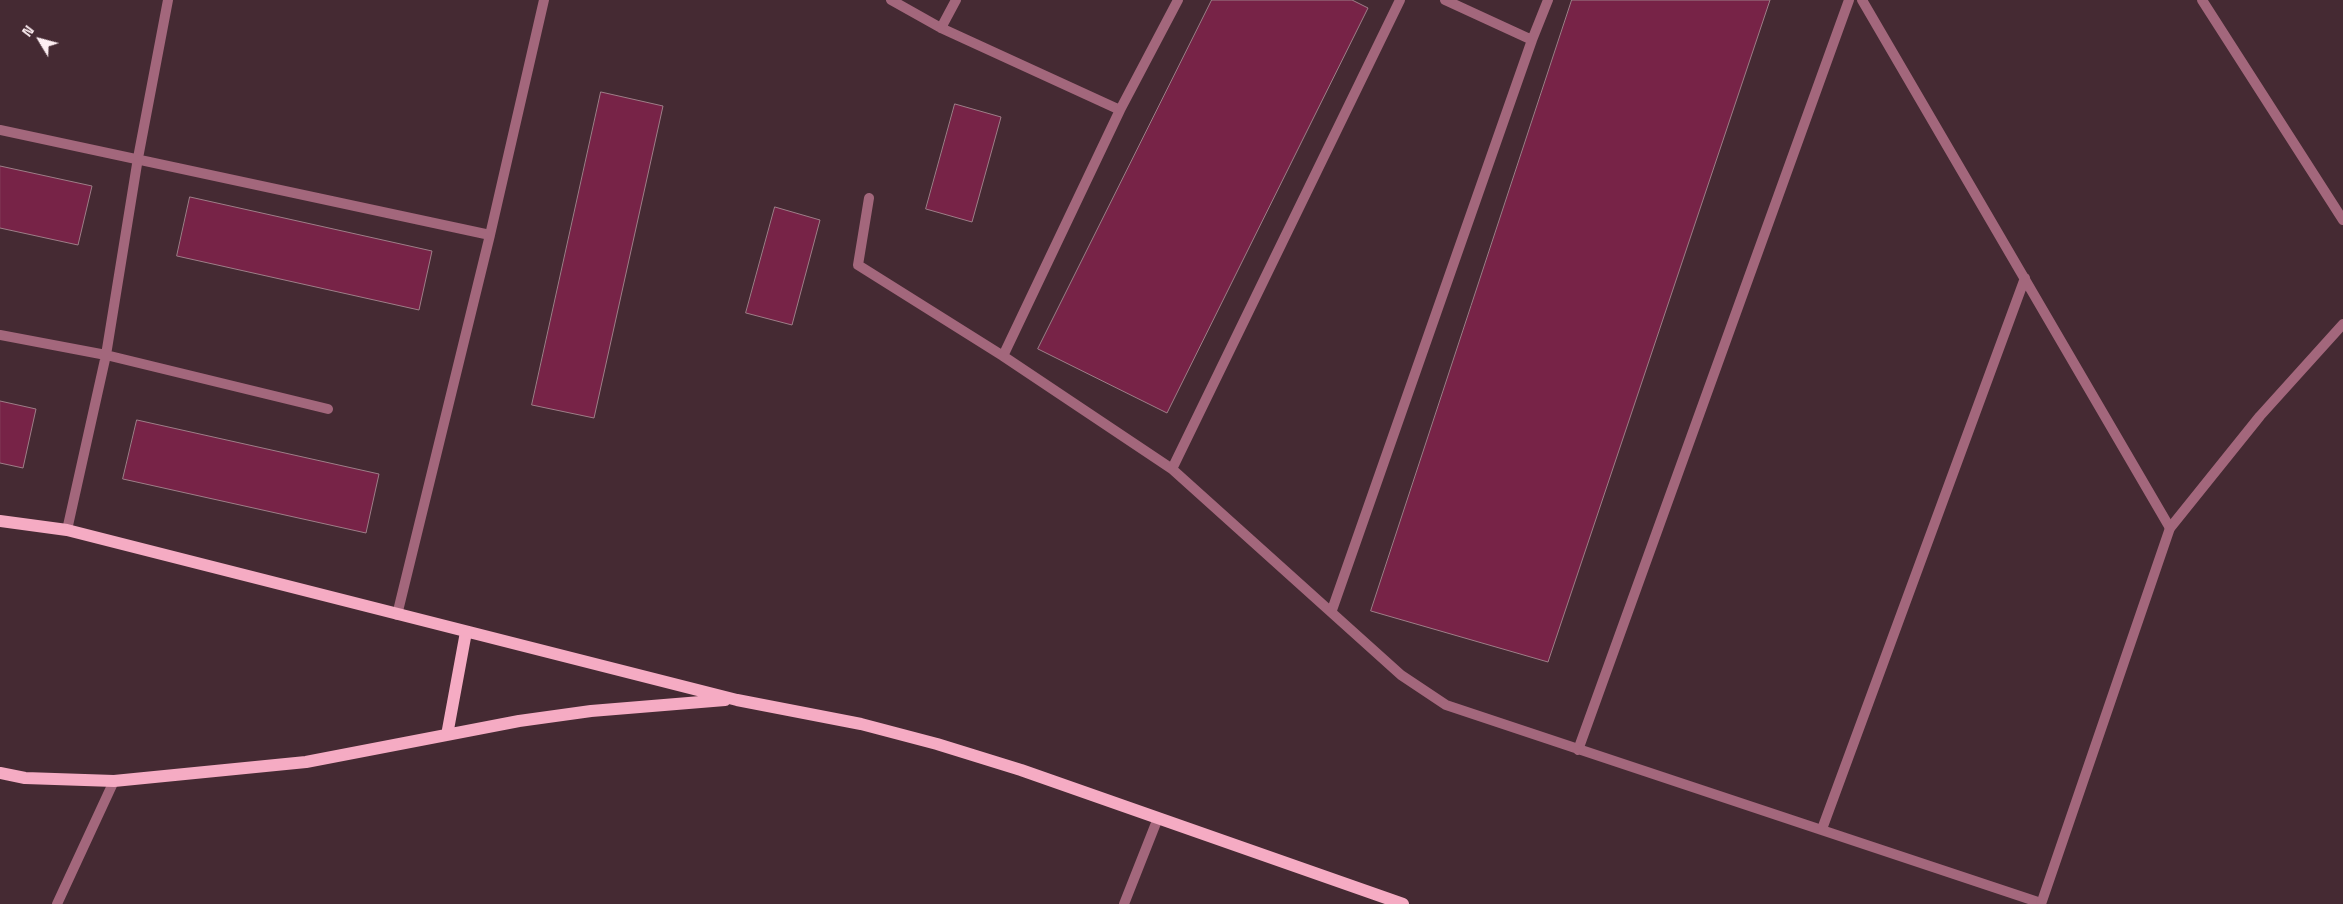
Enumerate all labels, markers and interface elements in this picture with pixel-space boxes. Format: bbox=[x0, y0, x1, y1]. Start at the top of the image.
north arrow bbox=[15, 15, 65, 65]
text: N bbox=[18, 22, 38, 40]

